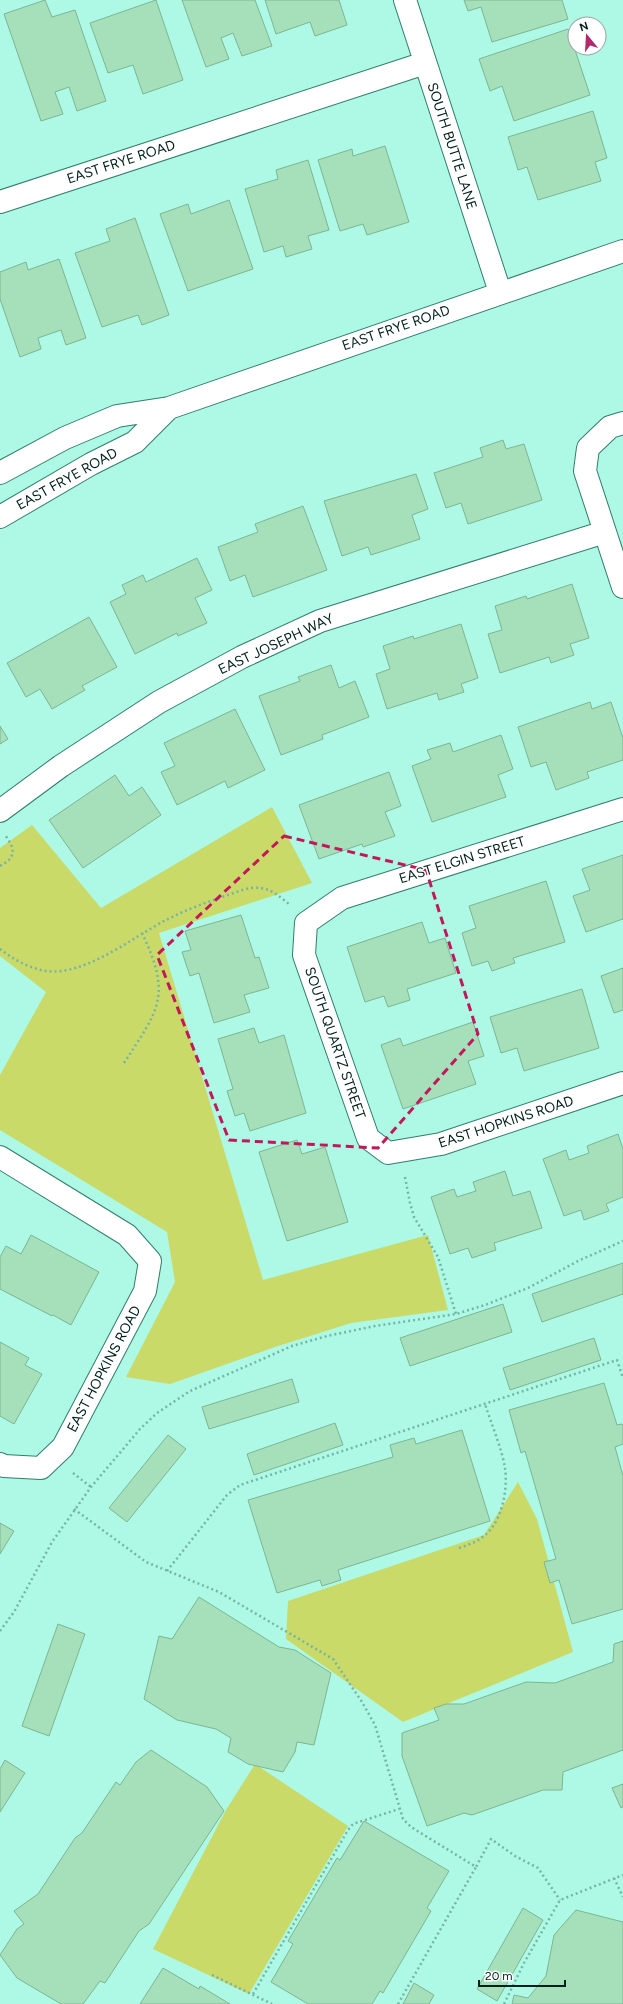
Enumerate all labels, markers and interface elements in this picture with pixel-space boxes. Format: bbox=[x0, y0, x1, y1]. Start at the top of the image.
north arrow bbox=[567, 16, 607, 56]
text: N bbox=[578, 19, 590, 34]
street label: SOUTH BUTTE LANE bbox=[423, 80, 481, 212]
street label: EAST FRYE ROAD bbox=[65, 136, 177, 188]
street label: EAST FRYE ROAD bbox=[340, 302, 452, 354]
street label: EAST FRYE ROAD bbox=[14, 444, 120, 514]
street label: EAST JOSEPH WAY bbox=[216, 610, 337, 678]
street label: EAST ELGIN STREET bbox=[397, 833, 527, 887]
street label: SOUTH QUARTZ STREET bbox=[301, 965, 369, 1121]
street label: EAST HOPKINS ROAD bbox=[436, 1092, 576, 1152]
street label: EAST HOPKINS ROAD bbox=[63, 1303, 145, 1435]
scale bar bbox=[479, 1962, 565, 1988]
text: 20 m bbox=[485, 1969, 513, 1983]

